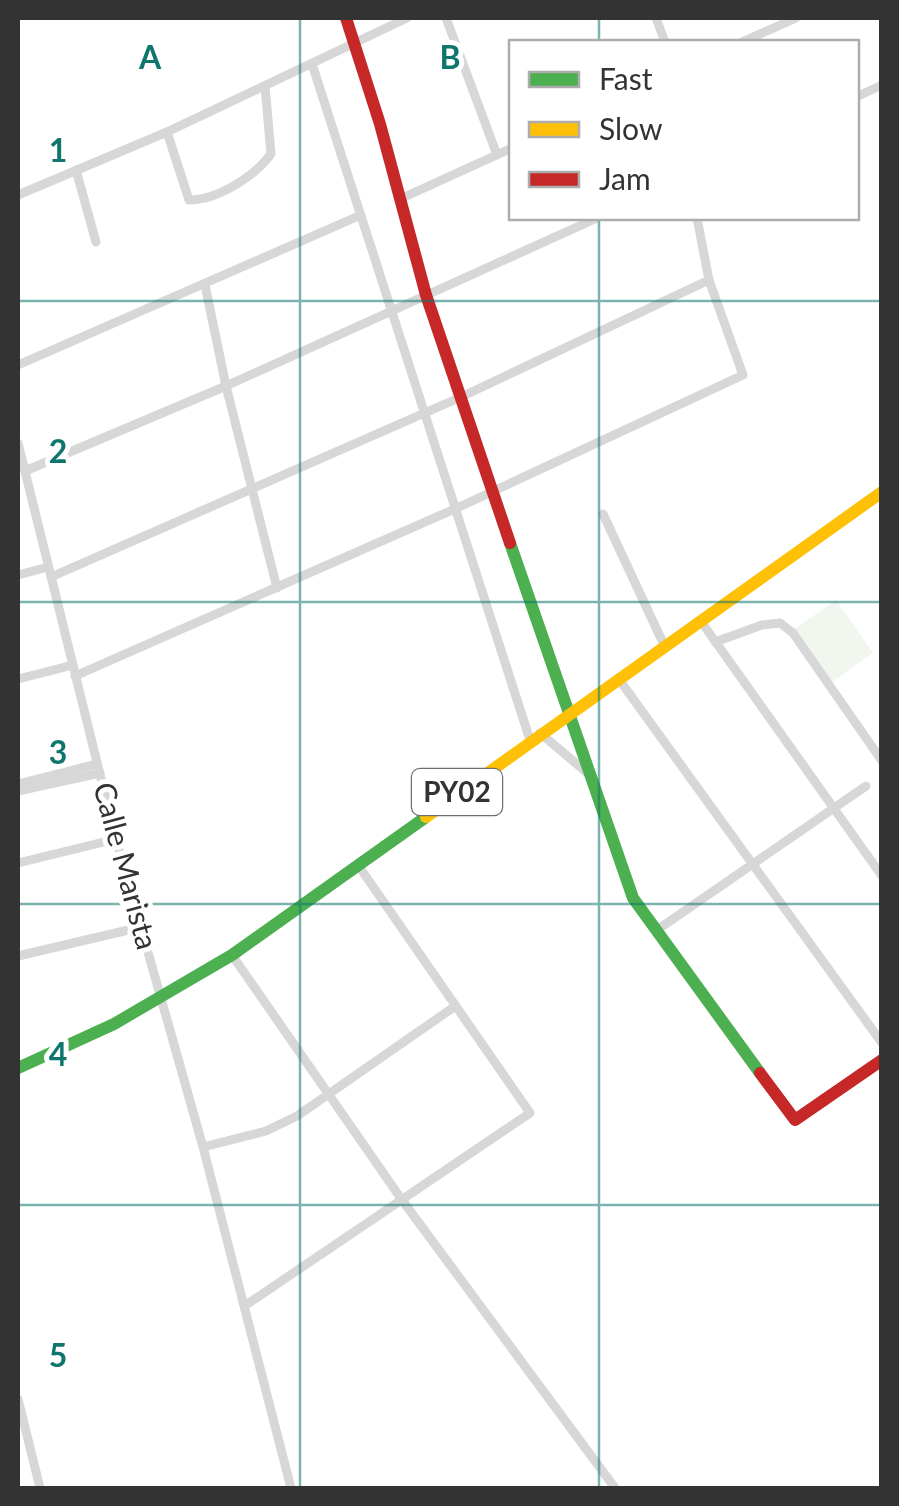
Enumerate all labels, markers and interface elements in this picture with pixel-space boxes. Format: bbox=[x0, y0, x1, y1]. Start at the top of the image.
text: A bbox=[138, 37, 162, 76]
text: B bbox=[439, 37, 461, 76]
legend bbox=[509, 40, 859, 220]
text: Fast bbox=[599, 60, 653, 96]
text: Slow bbox=[599, 110, 663, 146]
text: 1 bbox=[49, 130, 67, 169]
text: Jam bbox=[599, 160, 651, 196]
text: 2 bbox=[49, 431, 67, 470]
text: 3 bbox=[49, 732, 67, 771]
road number: PY02 bbox=[412, 769, 502, 815]
street label: Calle Marista bbox=[87, 778, 167, 953]
text: 4 bbox=[49, 1034, 67, 1073]
text: 5 bbox=[49, 1335, 67, 1374]

